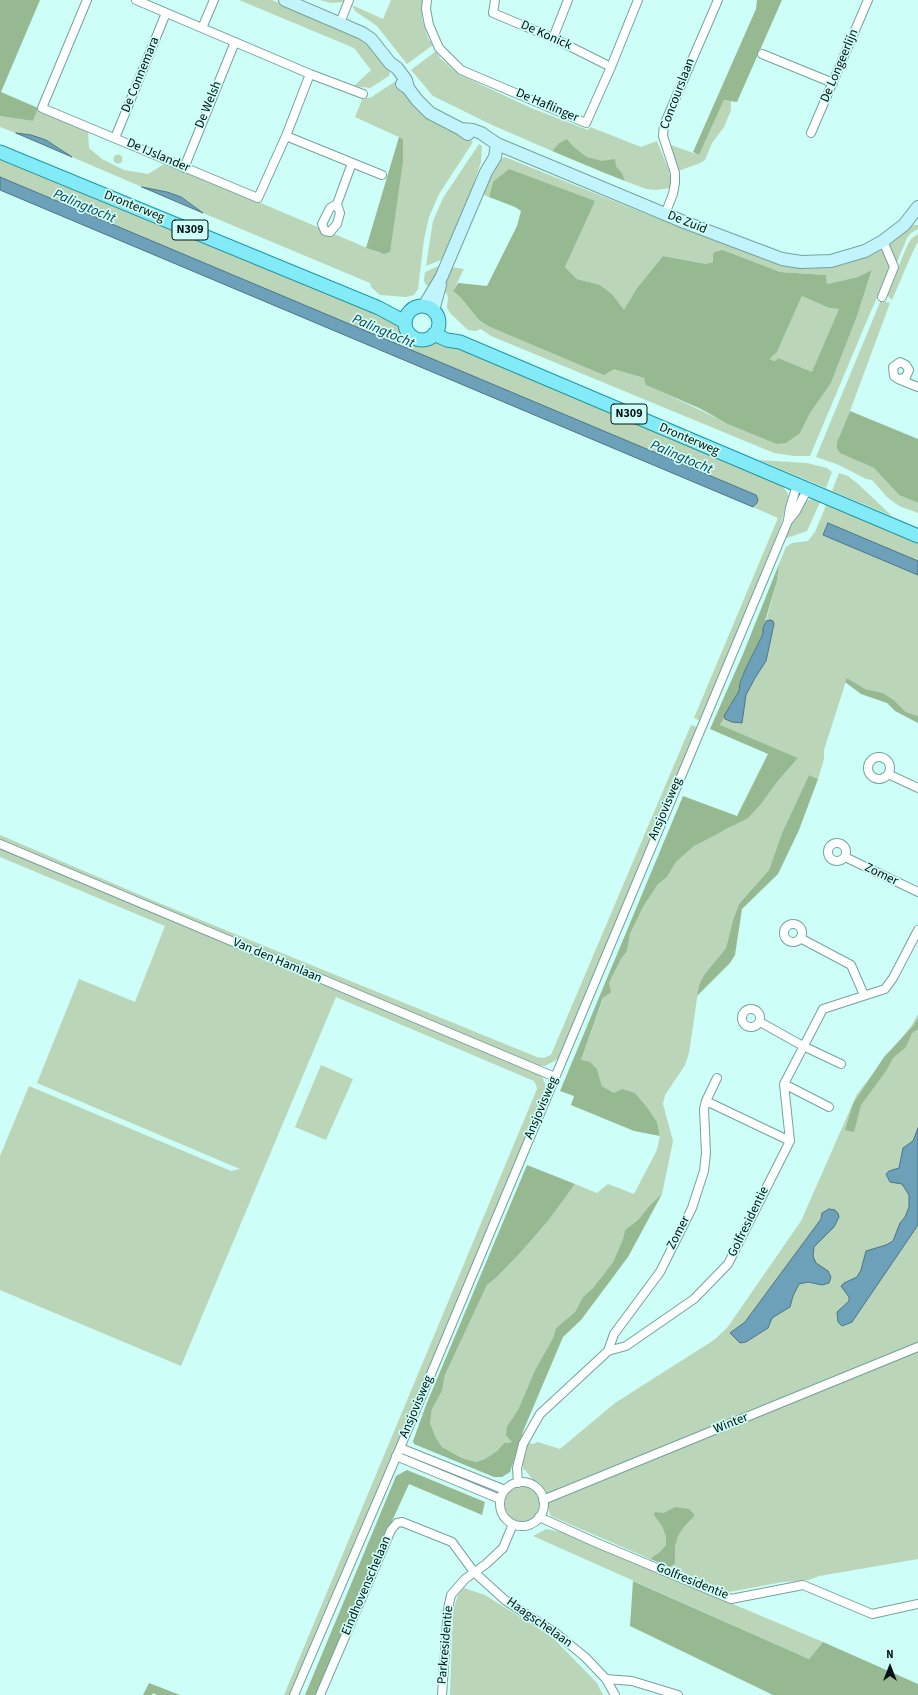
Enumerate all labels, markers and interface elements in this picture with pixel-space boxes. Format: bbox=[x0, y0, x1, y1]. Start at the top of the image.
street label: De Konick bbox=[518, 18, 574, 54]
street label: De Longeerlijn bbox=[818, 27, 862, 105]
street label: De Connemara bbox=[119, 35, 163, 115]
street label: Concourslaan bbox=[657, 56, 699, 132]
street label: De Welsh bbox=[192, 79, 226, 131]
street label: De Haflinger bbox=[513, 86, 581, 126]
street label: De IJslander bbox=[124, 136, 192, 176]
water label: Palingtocht bbox=[50, 186, 118, 228]
street label: Dronterweg bbox=[101, 188, 167, 226]
street label: De Zuid bbox=[665, 208, 709, 238]
road number: N309 bbox=[172, 220, 208, 240]
water label: Palingtocht bbox=[349, 311, 417, 353]
road number: N309 bbox=[611, 404, 647, 424]
street label: Dronterweg bbox=[656, 420, 722, 460]
water label: Palingtocht bbox=[647, 437, 715, 479]
street label: Ansjovisweg bbox=[646, 775, 686, 843]
street label: Zomer bbox=[862, 860, 900, 890]
street label: Van den Hamlaan bbox=[230, 935, 324, 987]
street label: Ansjovisweg bbox=[522, 1074, 562, 1142]
street label: Golfresidentie bbox=[725, 1184, 773, 1260]
street label: Zomer bbox=[664, 1214, 694, 1252]
street label: Ansjovisweg bbox=[397, 1373, 437, 1441]
street label: Winter bbox=[712, 1410, 750, 1438]
street label: Eindhovenschelaan bbox=[339, 1534, 395, 1638]
street label: Golfresidentie bbox=[654, 1560, 730, 1604]
street label: Haagschelaan bbox=[503, 1595, 575, 1651]
street label: Parkresidentie bbox=[435, 1605, 457, 1685]
north arrow bbox=[870, 1647, 910, 1687]
text: N bbox=[886, 1647, 894, 1662]

